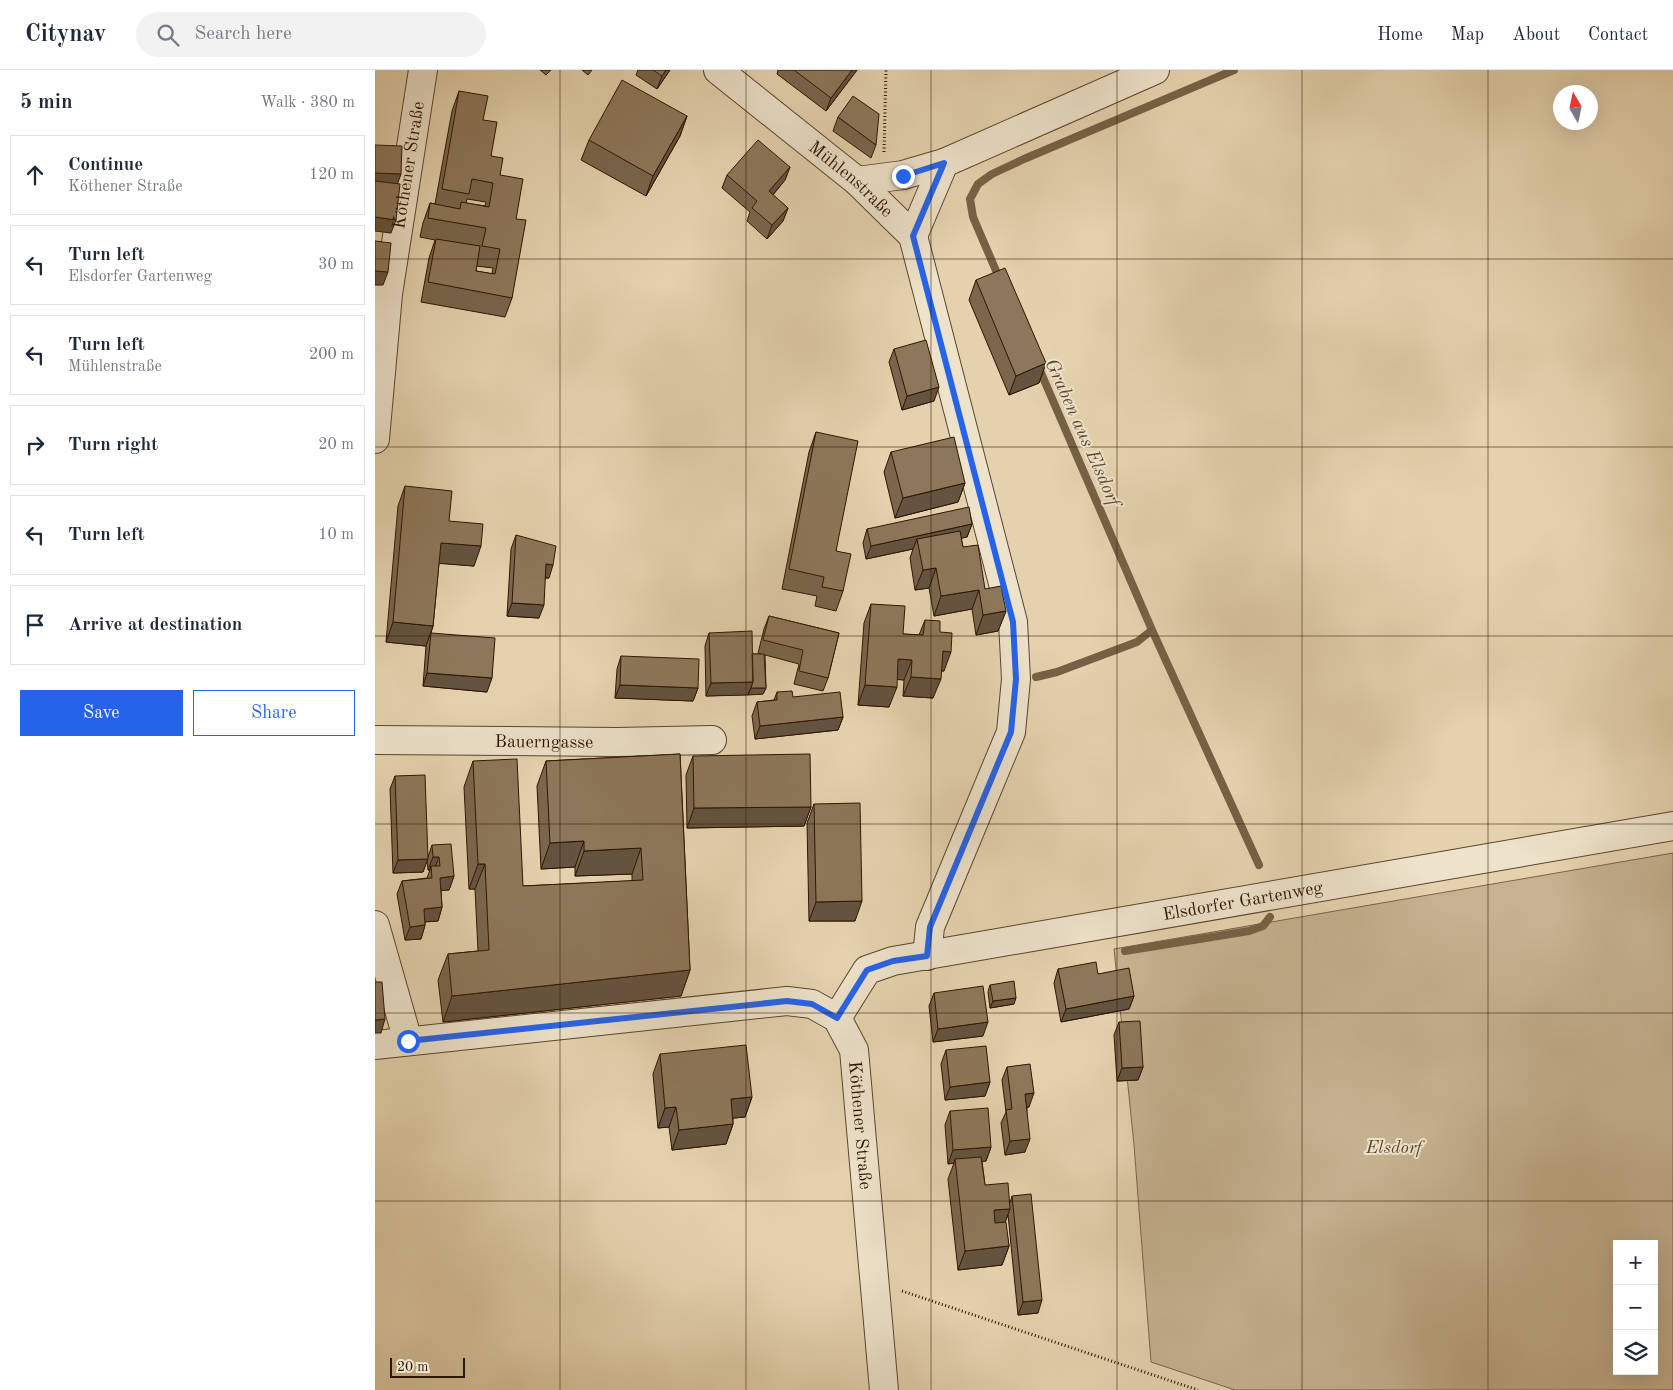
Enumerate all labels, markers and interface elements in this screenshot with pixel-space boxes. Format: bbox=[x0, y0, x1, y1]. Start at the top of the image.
search box bbox=[136, 12, 486, 57]
icon: search bbox=[154, 21, 182, 49]
text: Citynav bbox=[25, 23, 106, 47]
text: Search here bbox=[194, 25, 292, 44]
text: Home bbox=[1377, 26, 1423, 44]
text: Map bbox=[1451, 26, 1484, 44]
text: About bbox=[1512, 26, 1560, 44]
text: Contact bbox=[1588, 26, 1648, 44]
north arrow bbox=[1553, 85, 1598, 130]
text: 5 min bbox=[20, 92, 73, 113]
text: Walk · 380 m bbox=[260, 95, 355, 111]
street label: Köthener Straße bbox=[390, 100, 428, 230]
street label: Mühlenstraße bbox=[805, 138, 896, 221]
text: Continue bbox=[68, 156, 143, 175]
icon: ahead bbox=[21, 161, 49, 189]
route end bbox=[892, 165, 915, 188]
text: 120 m bbox=[309, 167, 354, 183]
text: Köthener Straße bbox=[68, 179, 183, 195]
text: Turn left bbox=[68, 246, 145, 265]
icon: left bbox=[21, 251, 49, 279]
text: 30 m bbox=[318, 257, 354, 273]
text: Elsdorfer Gartenweg bbox=[68, 269, 212, 285]
text: Turn left bbox=[68, 336, 145, 355]
icon: left bbox=[21, 341, 49, 369]
text: 200 m bbox=[309, 347, 354, 363]
water label: Graben aus Elsdorf bbox=[1041, 356, 1124, 513]
text: Mühlenstraße bbox=[68, 359, 162, 375]
icon: right bbox=[21, 431, 49, 459]
text: Turn right bbox=[68, 436, 158, 455]
text: 20 m bbox=[318, 437, 354, 453]
icon: left bbox=[21, 521, 49, 549]
text: Turn left bbox=[68, 526, 145, 545]
text: 10 m bbox=[318, 527, 354, 543]
icon: arrive bbox=[21, 611, 49, 639]
text: Arrive at destination bbox=[68, 616, 242, 635]
button: Save bbox=[20, 690, 183, 736]
button: Share bbox=[193, 690, 355, 736]
street label: Bauerngasse bbox=[494, 733, 594, 752]
street label: Elsdorfer Gartenweg bbox=[1161, 879, 1325, 924]
route start bbox=[397, 1030, 420, 1053]
street label: Köthener Straße bbox=[845, 1060, 874, 1190]
park label: Elsdorf bbox=[1365, 1139, 1426, 1157]
map controls bbox=[1613, 1240, 1658, 1375]
button: + bbox=[1613, 1240, 1658, 1285]
button: − bbox=[1613, 1285, 1658, 1330]
button: layers bbox=[1613, 1330, 1658, 1375]
scale bar bbox=[390, 1355, 465, 1378]
text: 20 m bbox=[397, 1360, 428, 1374]

